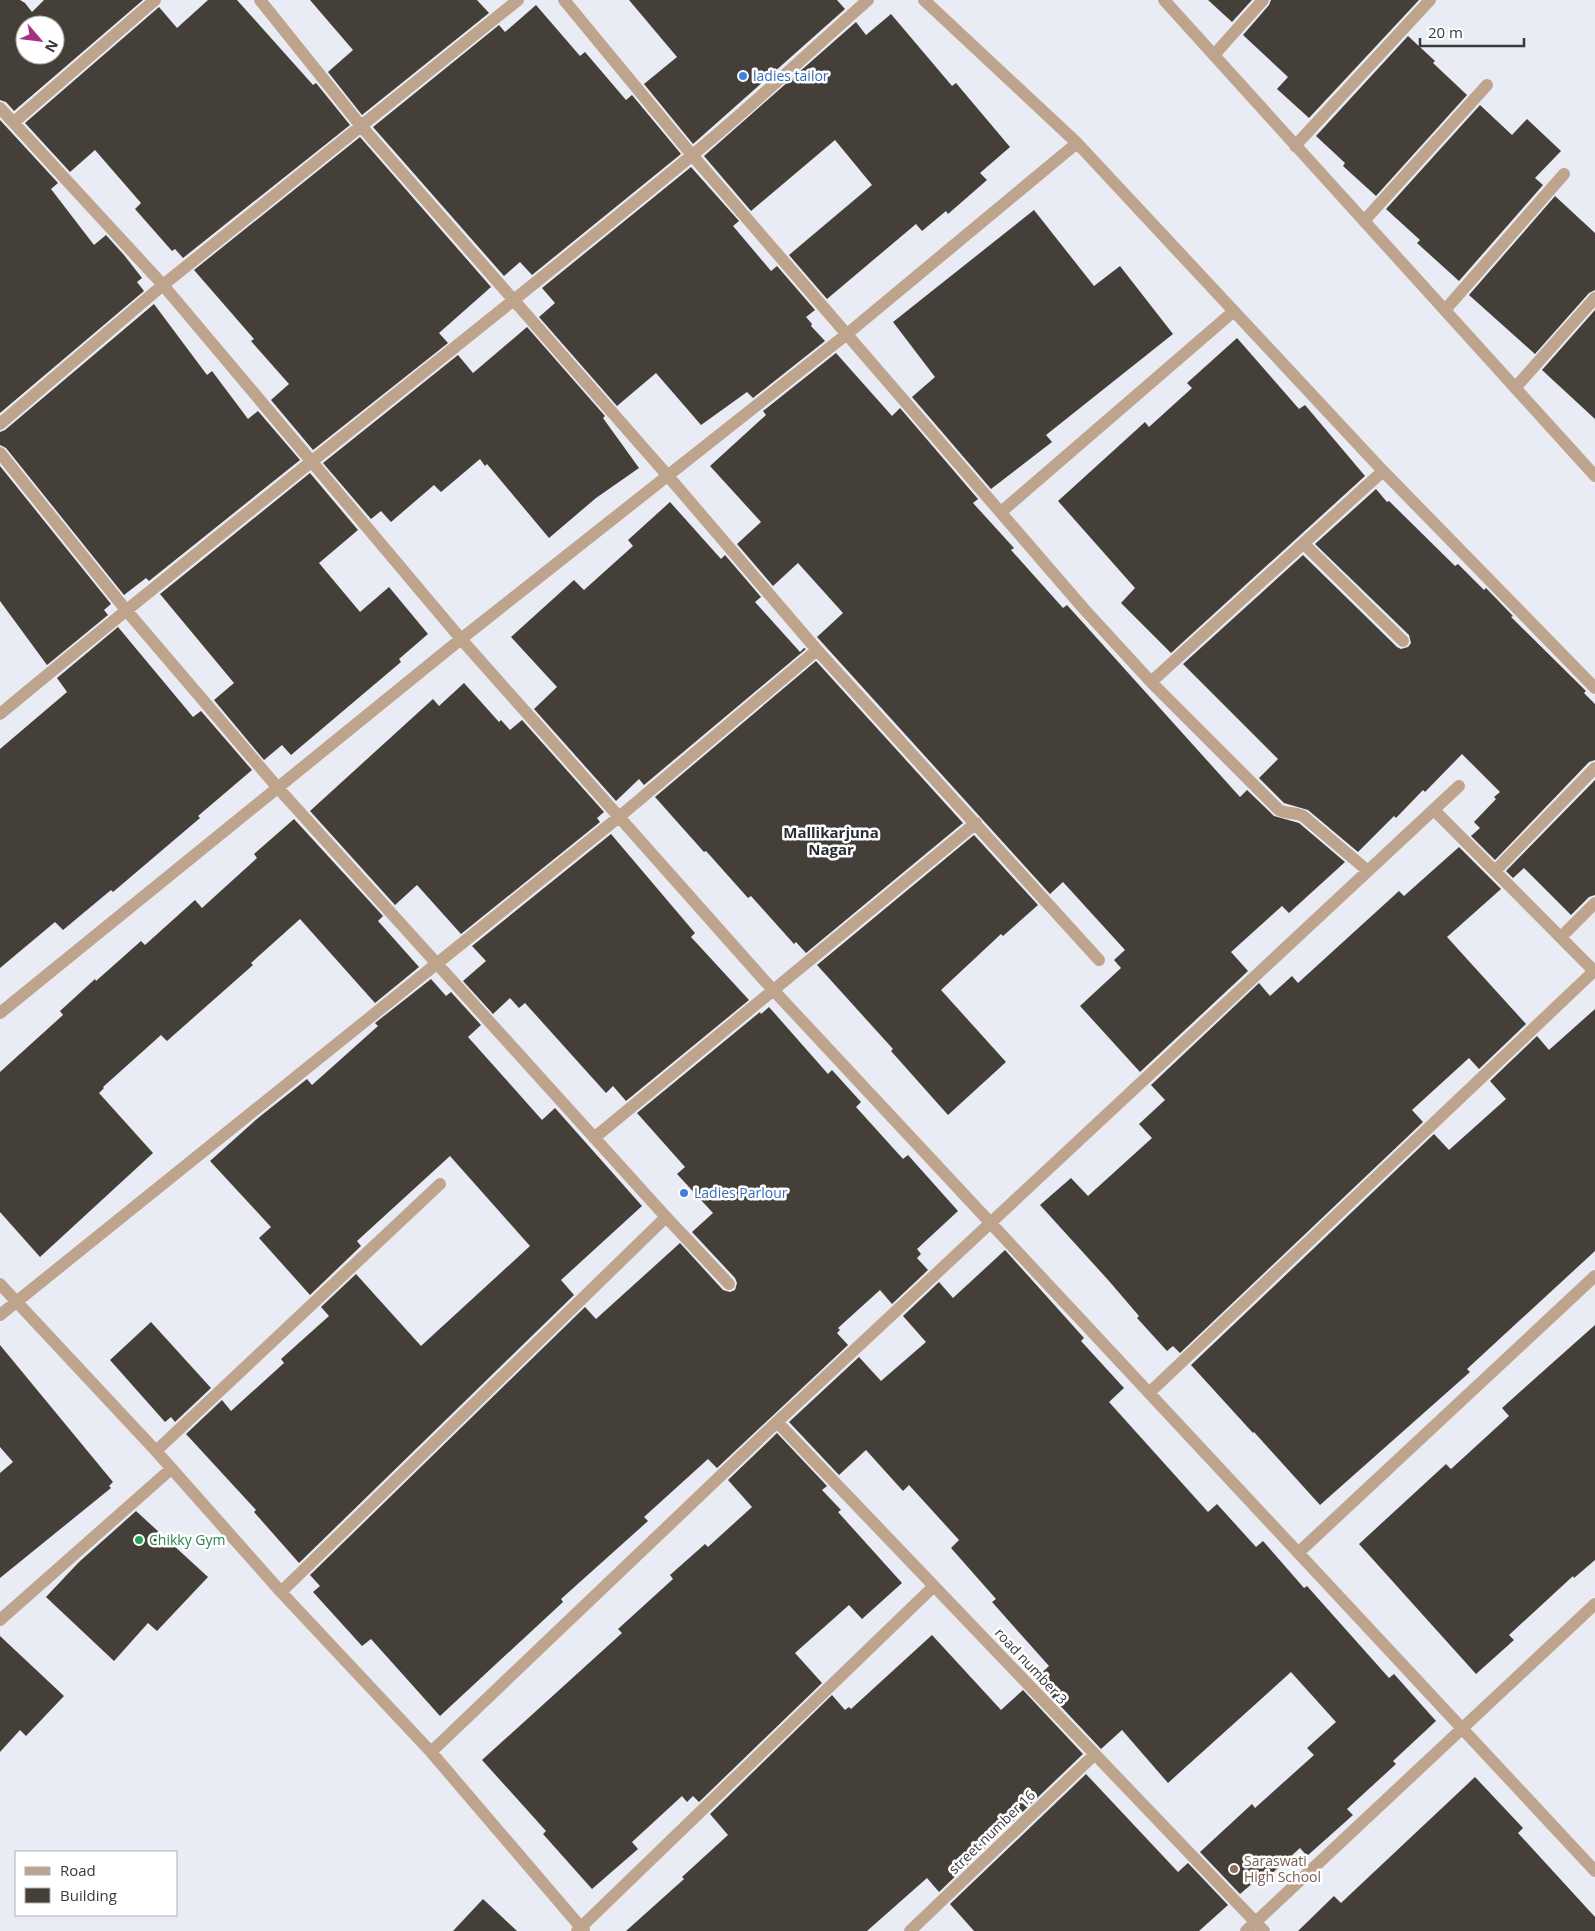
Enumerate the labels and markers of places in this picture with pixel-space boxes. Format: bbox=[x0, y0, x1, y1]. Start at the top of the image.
place label: ladies tailor bbox=[753, 66, 829, 85]
marker: ladies tailor bbox=[737, 70, 749, 82]
place label: Ladies Parlour bbox=[694, 1183, 788, 1202]
marker: Ladies Parlour bbox=[678, 1187, 690, 1199]
place label: Chikky Gym bbox=[149, 1530, 225, 1549]
marker: Chikky Gym bbox=[133, 1534, 145, 1546]
place label: Saraswati High School bbox=[1244, 1851, 1321, 1886]
marker: Saraswati High School bbox=[1228, 1863, 1240, 1875]

